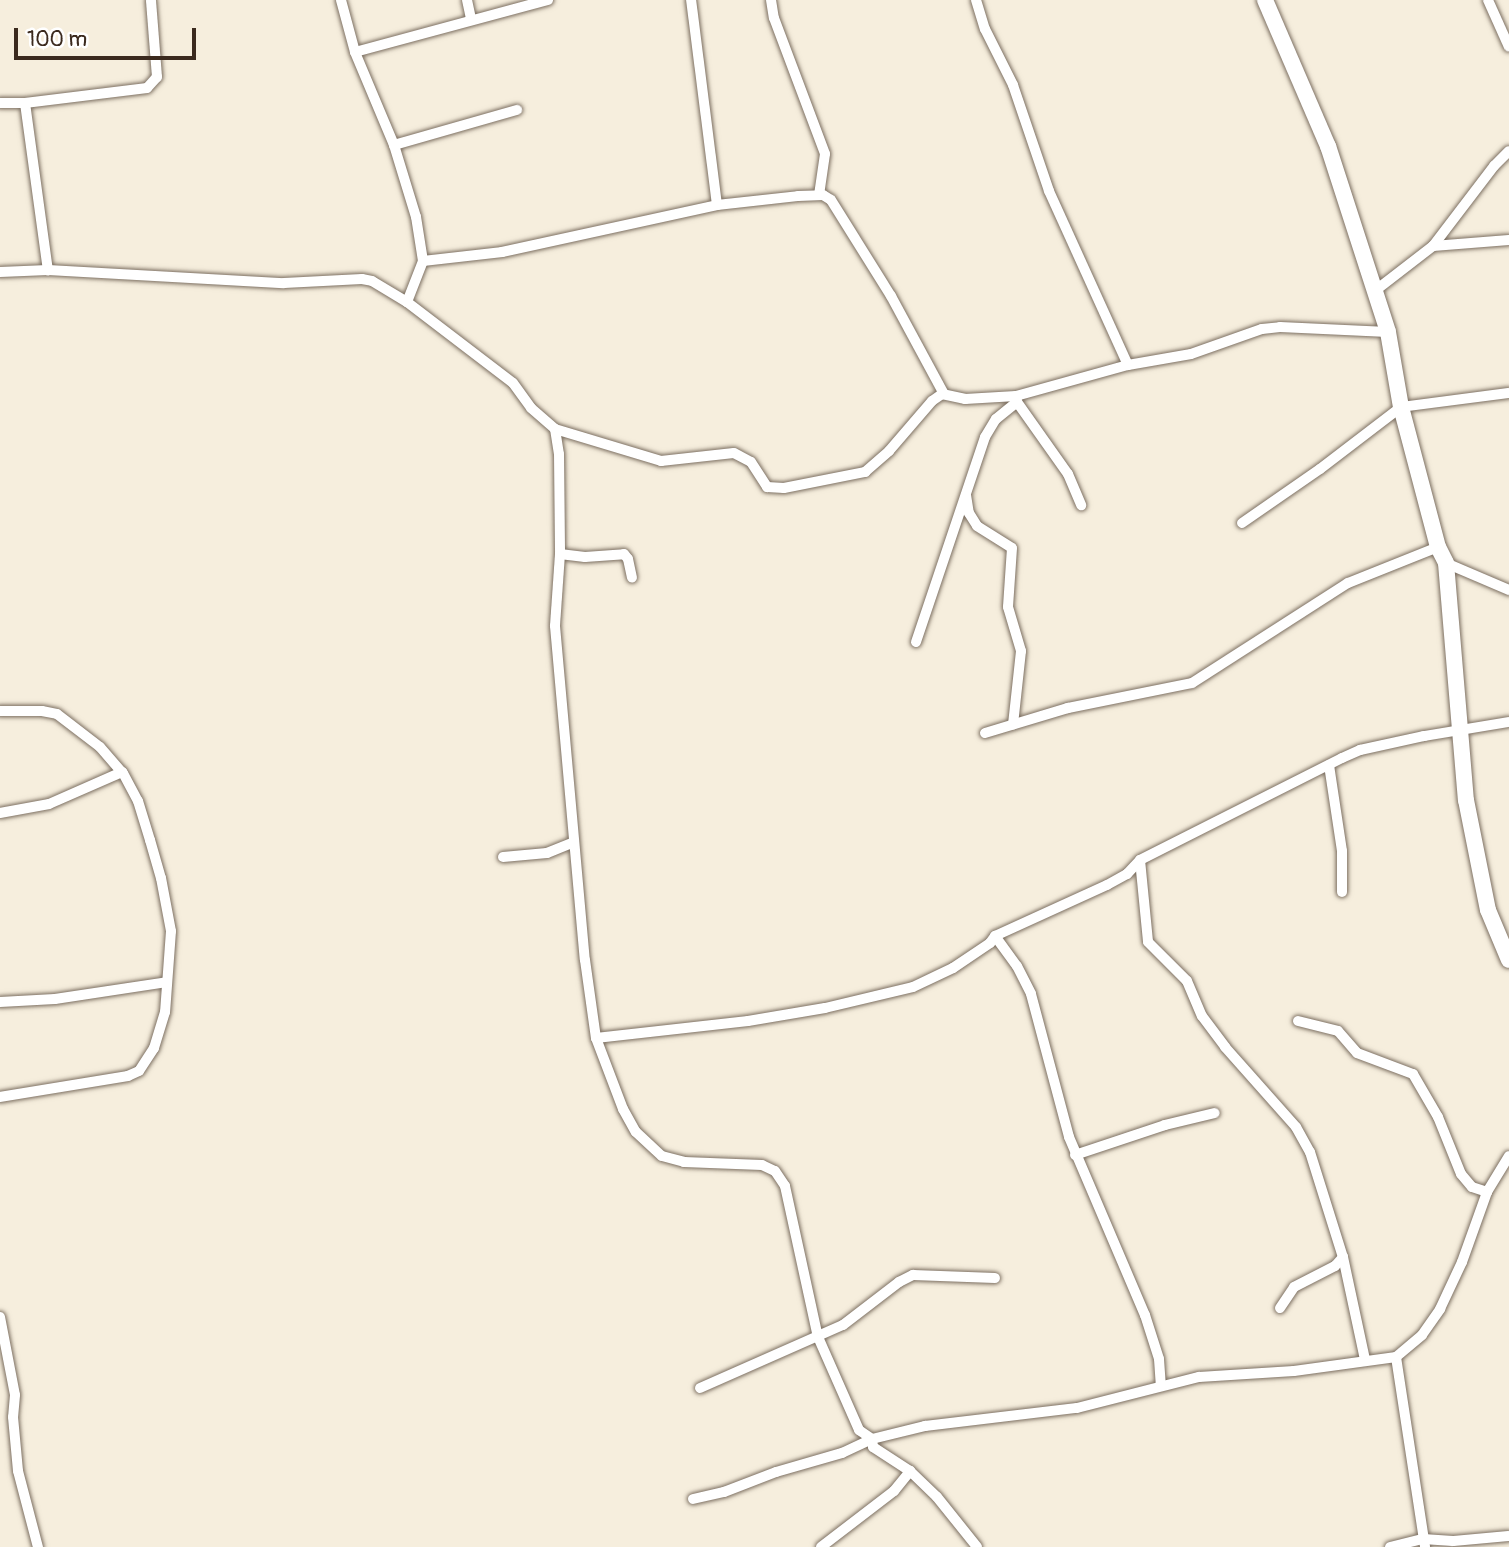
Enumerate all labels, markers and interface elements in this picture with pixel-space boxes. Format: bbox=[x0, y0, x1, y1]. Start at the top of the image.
scale bar bbox=[18, 14, 200, 58]
text: 100 m bbox=[27, 26, 87, 53]

